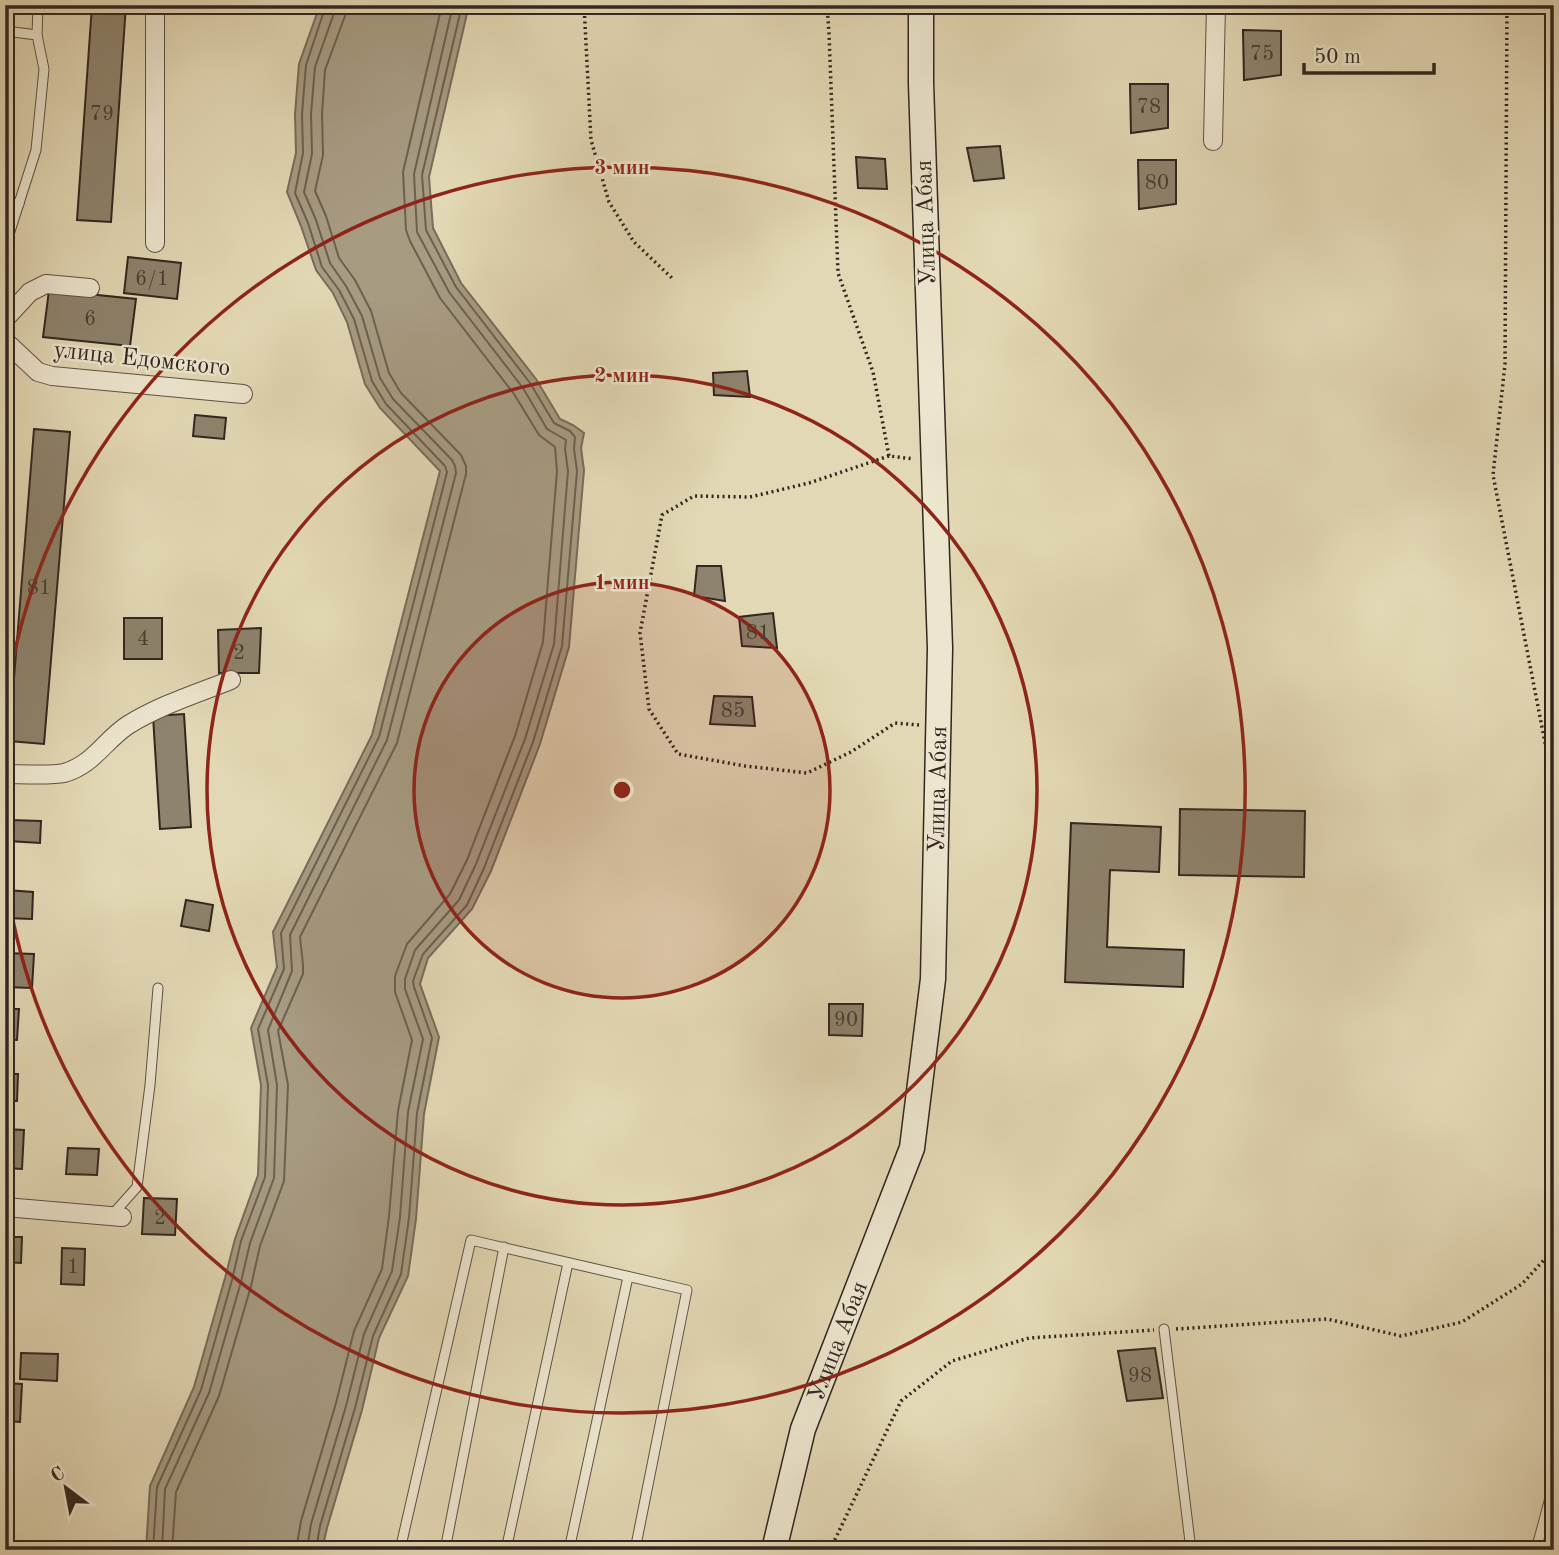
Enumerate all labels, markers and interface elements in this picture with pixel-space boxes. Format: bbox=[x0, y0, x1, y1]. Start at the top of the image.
scale bar bbox=[1304, 32, 1433, 76]
house number: 75 bbox=[1250, 44, 1274, 65]
text: 50 m bbox=[1314, 47, 1361, 68]
house number: 78 bbox=[1137, 97, 1161, 118]
house number: 79 bbox=[90, 104, 114, 125]
text: 3 мин bbox=[594, 158, 650, 179]
street label: Улица Абая bbox=[913, 159, 941, 287]
house number: 80 bbox=[1145, 173, 1169, 194]
house number: 6/1 bbox=[135, 269, 169, 290]
house number: 6 bbox=[84, 309, 96, 330]
street label: улица Едомского bbox=[52, 339, 231, 381]
text: 2 мин bbox=[594, 366, 650, 387]
text: 1 мин bbox=[594, 573, 650, 594]
house number: 81 bbox=[27, 578, 51, 599]
house number: 81 bbox=[746, 623, 770, 644]
house number: 4 bbox=[137, 629, 149, 650]
house number: 2 bbox=[233, 643, 245, 664]
house number: 85 bbox=[721, 701, 745, 722]
street label: Улица Абая bbox=[926, 726, 952, 853]
centre of rings bbox=[610, 778, 634, 802]
house number: 90 bbox=[834, 1010, 858, 1031]
house number: 2 bbox=[154, 1208, 166, 1229]
house number: 1 bbox=[67, 1257, 79, 1278]
street label: Улица Абая bbox=[805, 1278, 873, 1405]
house number: 98 bbox=[1128, 1366, 1152, 1387]
north arrow bbox=[32, 1454, 102, 1524]
text: С bbox=[48, 1464, 69, 1487]

